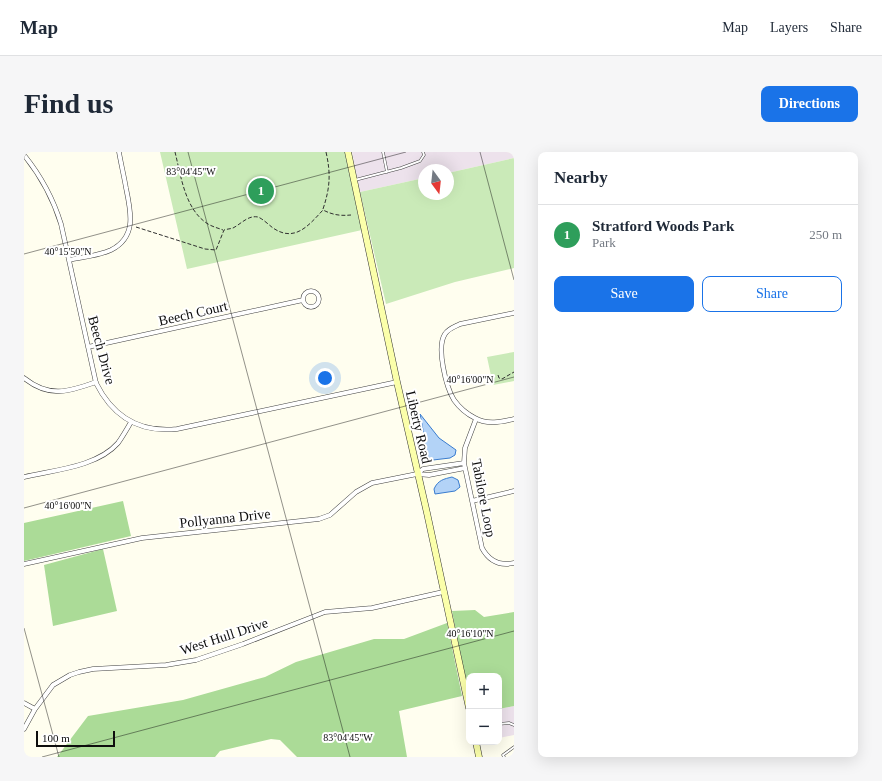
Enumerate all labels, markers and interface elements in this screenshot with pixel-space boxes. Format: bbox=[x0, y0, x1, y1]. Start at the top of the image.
text: Map bbox=[20, 17, 58, 38]
text: Map bbox=[722, 20, 748, 35]
text: Layers bbox=[770, 20, 808, 35]
text: Share bbox=[830, 20, 862, 35]
button: Directions bbox=[761, 86, 858, 122]
text: Find us bbox=[24, 88, 114, 119]
north arrow bbox=[418, 164, 454, 200]
text: 83°04'45"W bbox=[166, 166, 216, 177]
text: Nearby bbox=[554, 168, 608, 187]
pin: 1 bbox=[248, 176, 274, 206]
text: Stratford Woods Park bbox=[592, 218, 734, 234]
text: 1 bbox=[564, 227, 570, 242]
text: 250 m bbox=[809, 227, 842, 242]
text: Park bbox=[592, 235, 616, 250]
text: 40°15'50"N bbox=[44, 246, 92, 257]
button: Save bbox=[554, 276, 694, 312]
button: Share bbox=[702, 276, 842, 312]
street label: Beech Court bbox=[157, 298, 229, 329]
street label: Beech Drive bbox=[85, 314, 118, 386]
your location bbox=[315, 368, 335, 388]
text: 40°16'00"N bbox=[446, 374, 494, 385]
street label: Liberty Road bbox=[403, 389, 434, 465]
street label: Tabilore Loop bbox=[469, 458, 498, 539]
text: 40°16'00"N bbox=[44, 500, 92, 511]
street label: Pollyanna Drive bbox=[179, 506, 271, 531]
street label: West Hull Drive bbox=[178, 615, 270, 658]
text: 40°16'10"N bbox=[446, 628, 494, 639]
map controls bbox=[466, 673, 502, 745]
button: + bbox=[466, 673, 502, 709]
button: − bbox=[466, 709, 502, 745]
scale bar bbox=[36, 729, 115, 748]
text: 100 m bbox=[42, 732, 70, 744]
text: 83°04'45"W bbox=[323, 732, 373, 743]

